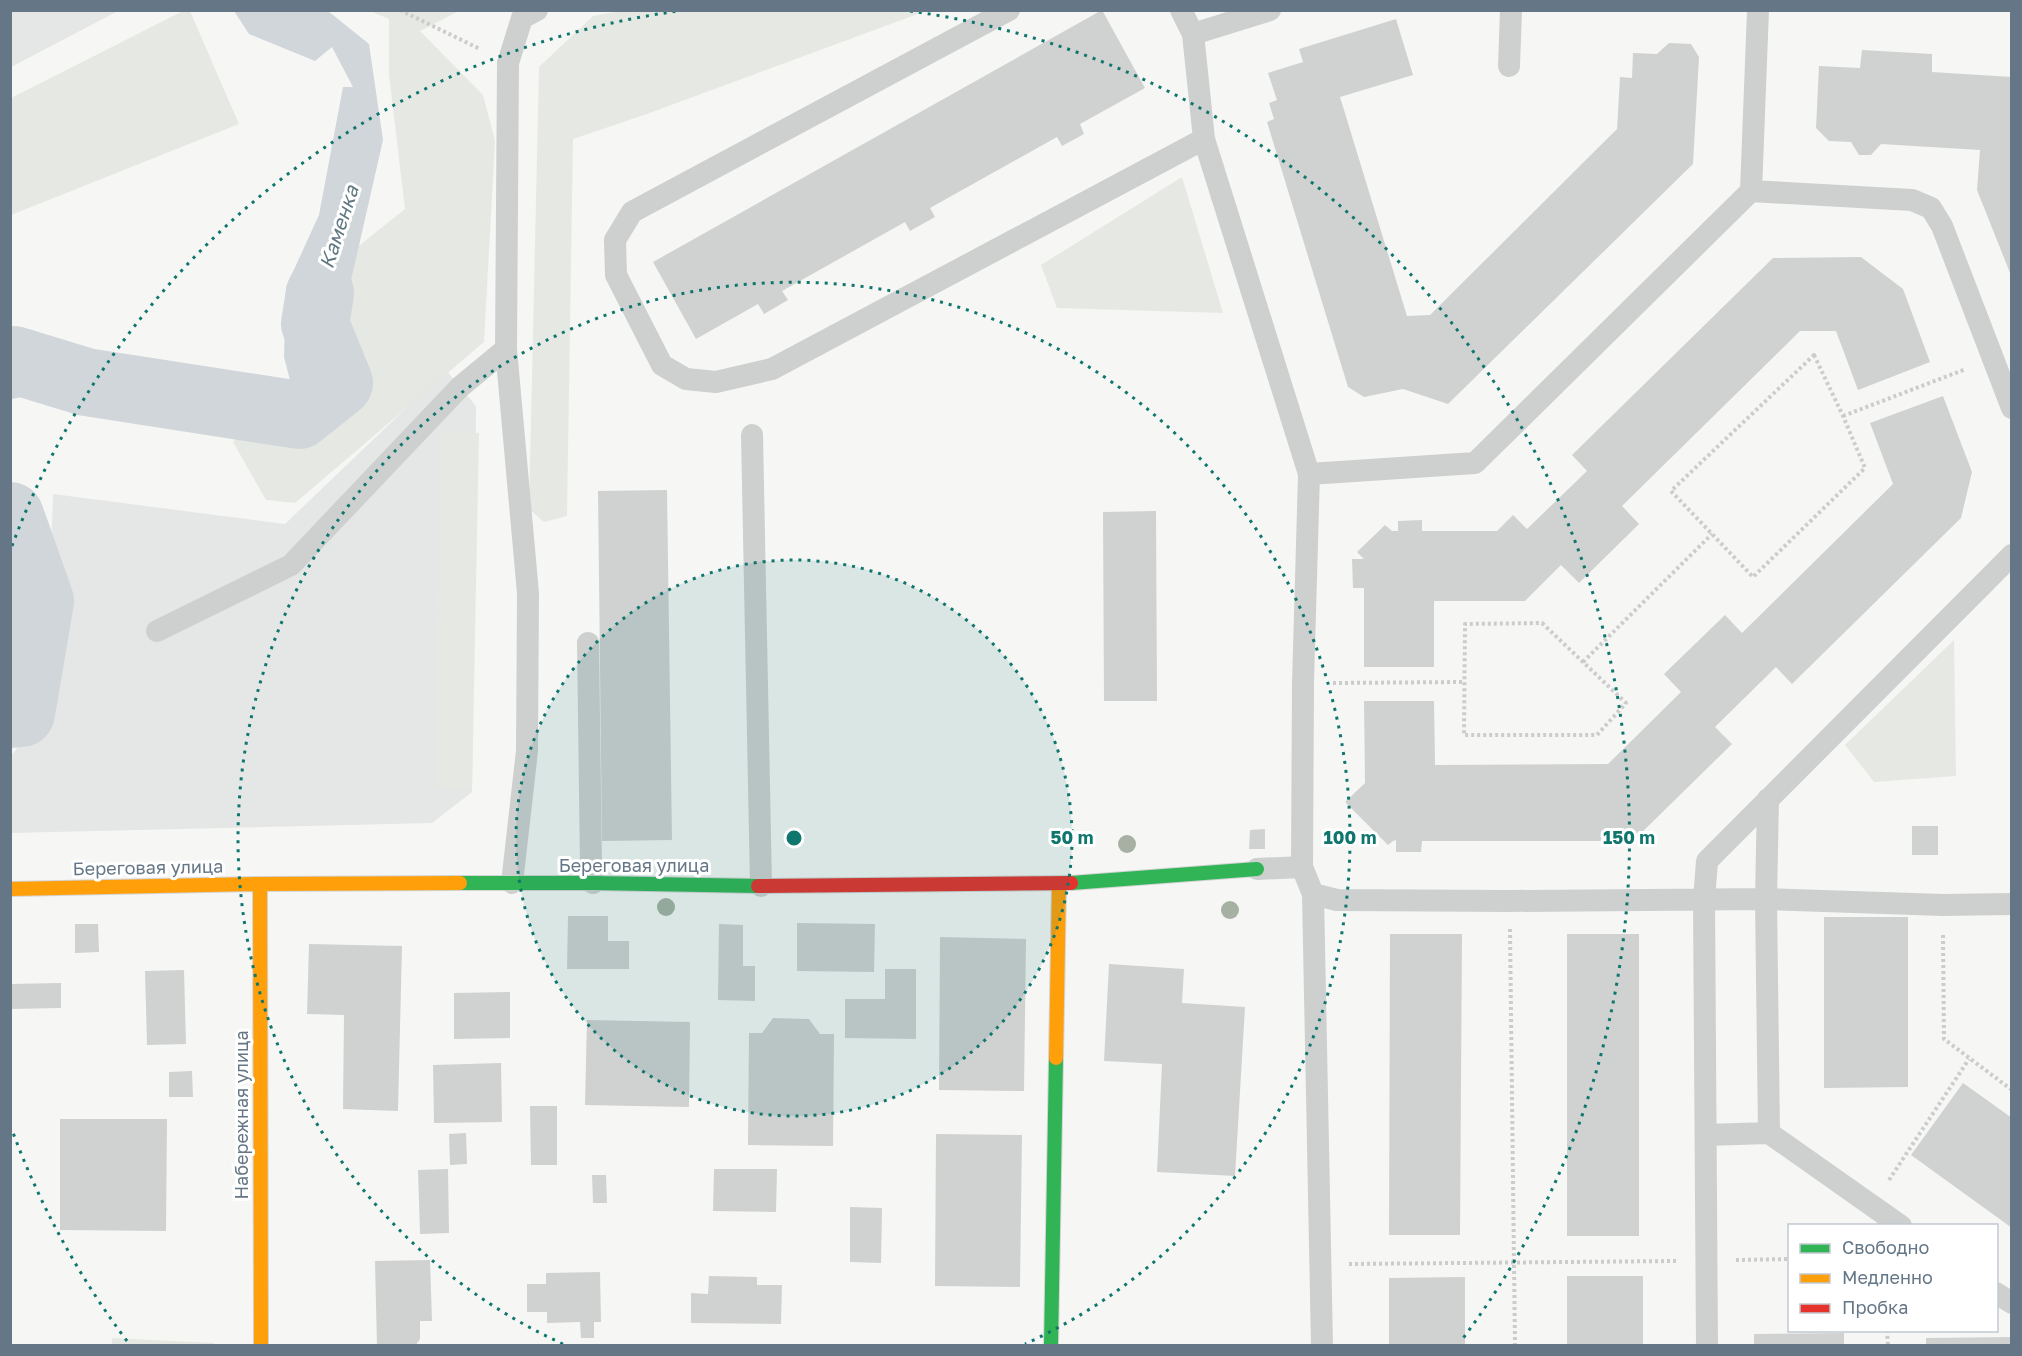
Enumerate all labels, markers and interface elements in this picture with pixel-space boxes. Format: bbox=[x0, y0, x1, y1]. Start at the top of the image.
water label: Каменка bbox=[313, 181, 363, 271]
text: 50 m bbox=[1051, 826, 1093, 848]
text: 100 m bbox=[1324, 826, 1376, 848]
text: 150 m bbox=[1603, 826, 1655, 848]
centre of rings bbox=[784, 828, 804, 848]
street label: Береговая улица bbox=[559, 854, 709, 876]
street label: Береговая улица bbox=[72, 855, 223, 879]
street label: Набережная улица bbox=[230, 1030, 252, 1200]
legend bbox=[1788, 1224, 1998, 1332]
text: Свободно bbox=[1842, 1236, 1929, 1258]
text: Медленно bbox=[1842, 1266, 1933, 1288]
text: Пробка bbox=[1842, 1296, 1908, 1318]

